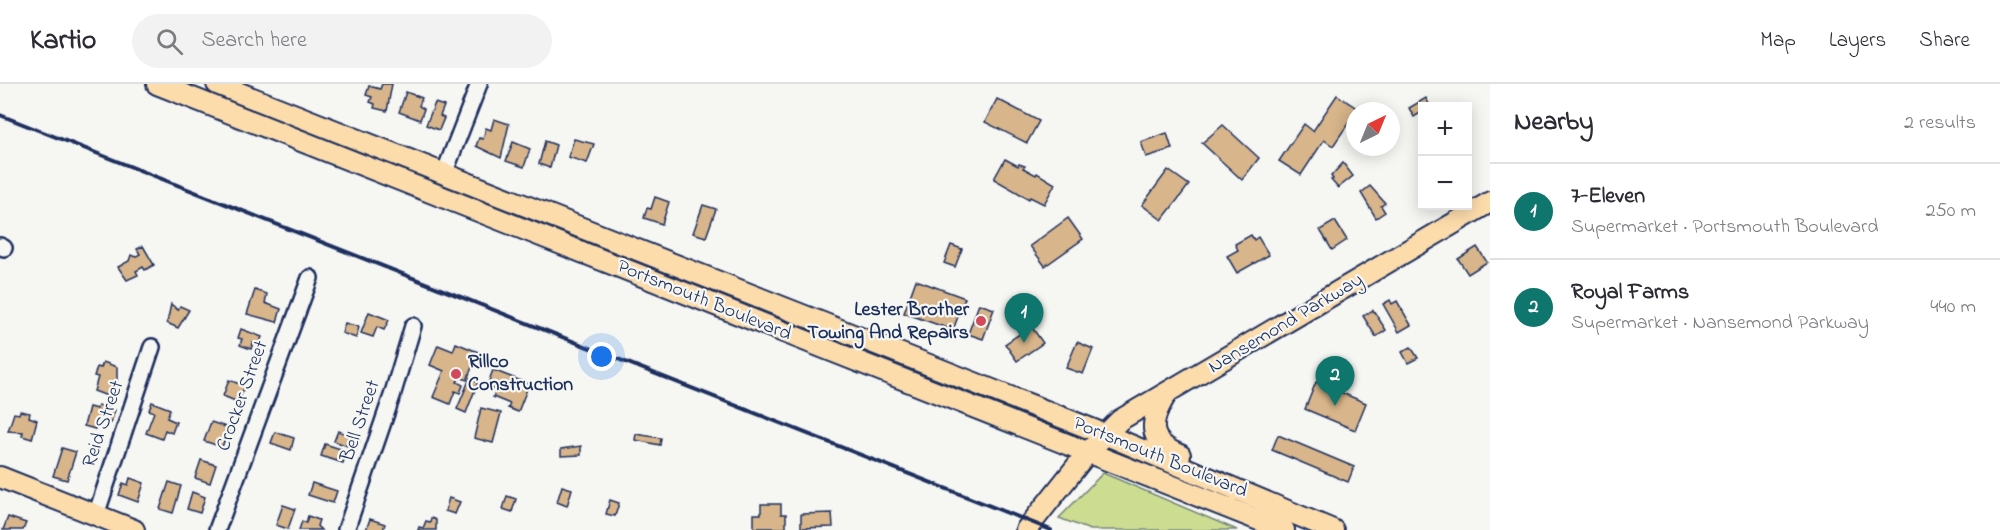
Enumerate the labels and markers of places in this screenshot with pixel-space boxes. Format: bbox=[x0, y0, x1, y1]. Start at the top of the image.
pin: 1 bbox=[1004, 294, 1044, 343]
place label: Lester Brother Towing And Repairs bbox=[807, 296, 970, 349]
marker: Lester Brother Towing And Repairs bbox=[974, 314, 988, 328]
place label: Rillco Construction bbox=[468, 348, 573, 400]
pin: 2 bbox=[1316, 356, 1354, 406]
marker: Rillco Construction bbox=[449, 367, 463, 381]

